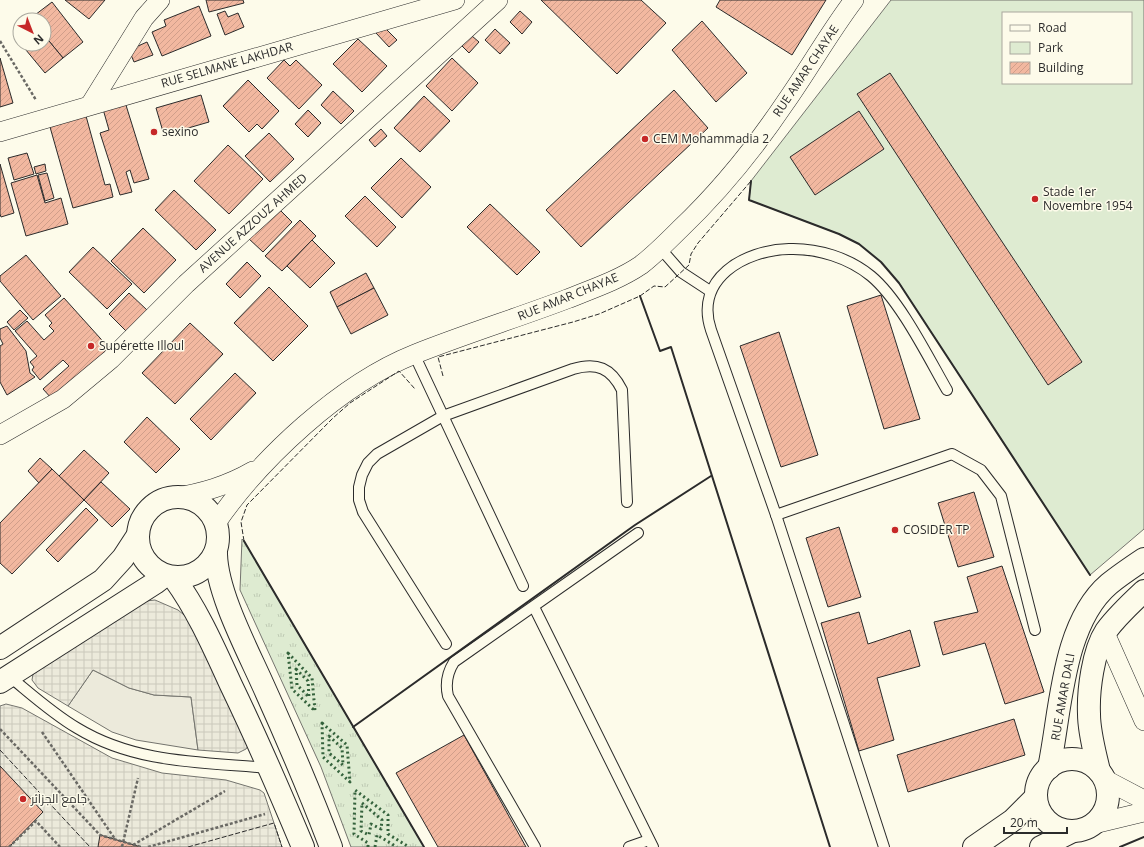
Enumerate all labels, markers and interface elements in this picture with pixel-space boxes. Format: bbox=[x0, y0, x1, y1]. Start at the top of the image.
north arrow bbox=[12, 12, 52, 52]
legend bbox=[1002, 12, 1132, 84]
text: Road bbox=[1038, 19, 1067, 36]
street label: RUE AMAR CHAYAE bbox=[769, 21, 843, 120]
text: N bbox=[31, 31, 47, 48]
street label: RUE SELMANE LAKHDAR bbox=[159, 37, 295, 91]
text: Park bbox=[1038, 39, 1064, 56]
text: Building bbox=[1038, 59, 1084, 76]
place label: sexino bbox=[162, 123, 198, 140]
marker: sexino bbox=[149, 127, 159, 137]
place label: CEM Mohammadia 2 bbox=[653, 130, 769, 147]
marker: CEM Mohammadia 2 bbox=[640, 134, 650, 144]
street label: AVENUE AZZOUZ AHMED bbox=[195, 169, 311, 276]
place label: Stade 1er Novembre 1954 bbox=[1043, 183, 1133, 214]
marker: Stade 1er Novembre 1954 bbox=[1030, 194, 1040, 204]
street label: RUE AMAR CHAYAE bbox=[515, 269, 621, 325]
place label: Supérette Illoul bbox=[99, 337, 184, 354]
marker: Supérette Illoul bbox=[86, 341, 96, 351]
place label: COSIDER TP bbox=[903, 521, 970, 538]
marker: COSIDER TP bbox=[890, 525, 900, 535]
street label: RUE AMAR DALI bbox=[1046, 652, 1079, 742]
place label: جامع الجزائر bbox=[30, 790, 87, 807]
marker: جامع الجزائر bbox=[18, 794, 28, 804]
scale bar bbox=[1004, 809, 1067, 835]
text: 20 m bbox=[1010, 814, 1038, 831]

